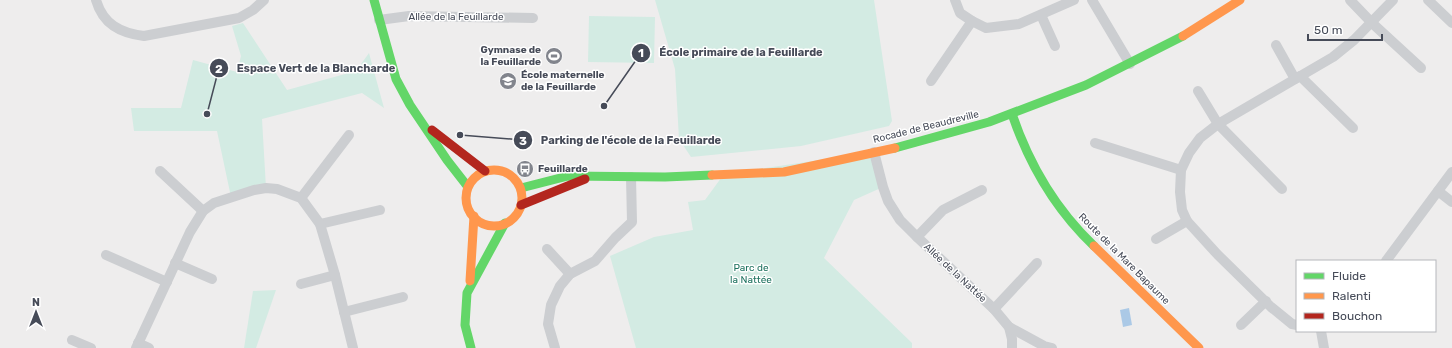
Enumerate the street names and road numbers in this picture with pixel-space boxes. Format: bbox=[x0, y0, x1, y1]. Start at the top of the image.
street label: Allée de la Feuillarde bbox=[408, 11, 504, 23]
street label: Rocade de Beaudreville bbox=[872, 108, 981, 146]
street label: Route de la Mare Bapaume bbox=[1076, 211, 1172, 307]
street label: Allée de la Nattée bbox=[921, 241, 989, 305]

